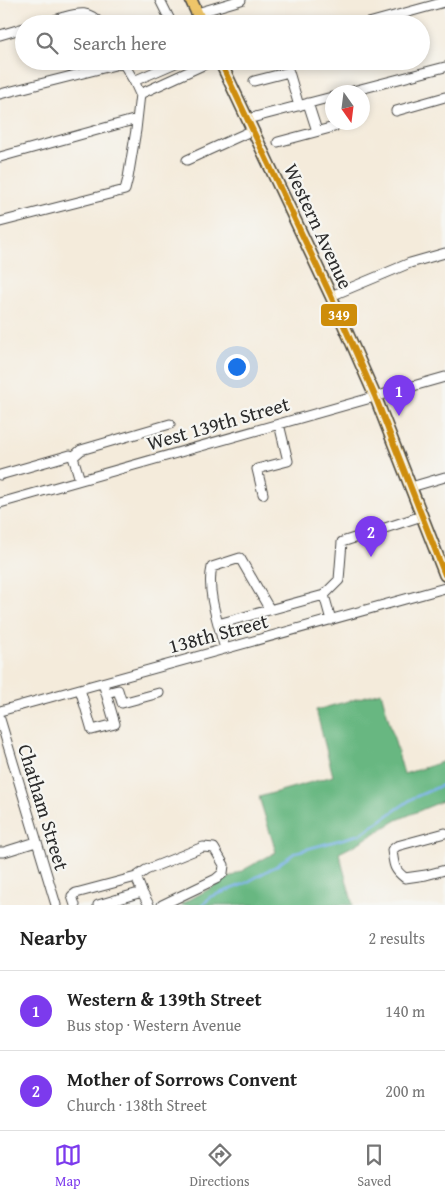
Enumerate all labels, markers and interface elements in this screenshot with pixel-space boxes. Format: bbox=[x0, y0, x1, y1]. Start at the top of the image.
search box bbox=[15, 15, 430, 70]
icon: search bbox=[33, 29, 61, 57]
text: Search here bbox=[73, 29, 167, 57]
north arrow bbox=[325, 85, 370, 130]
street label: Western Avenue bbox=[277, 159, 361, 293]
line badge: 349 bbox=[320, 303, 358, 327]
text: 349 bbox=[328, 305, 350, 325]
your location bbox=[224, 354, 250, 380]
pin: 1 bbox=[383, 375, 415, 416]
street label: West 139th Street bbox=[143, 389, 293, 457]
pin: 2 bbox=[355, 516, 387, 557]
street label: 138th Street bbox=[165, 606, 271, 660]
street label: Chatham Street bbox=[11, 740, 77, 874]
text: Nearby bbox=[20, 922, 87, 953]
text: 2 results bbox=[368, 926, 425, 950]
text: Western & 139th Street bbox=[67, 985, 262, 1013]
text: 1 bbox=[32, 999, 40, 1023]
text: 140 m bbox=[385, 999, 425, 1023]
text: Bus stop · Western Avenue bbox=[67, 1013, 241, 1037]
text: Mother of Sorrows Convent bbox=[67, 1065, 297, 1093]
text: 2 bbox=[32, 1079, 40, 1103]
text: 200 m bbox=[385, 1079, 425, 1103]
text: Church · 138th Street bbox=[67, 1093, 207, 1117]
tab: Map bbox=[54, 1141, 82, 1191]
tab: Directions bbox=[189, 1141, 250, 1191]
tab: Saved bbox=[357, 1141, 391, 1191]

